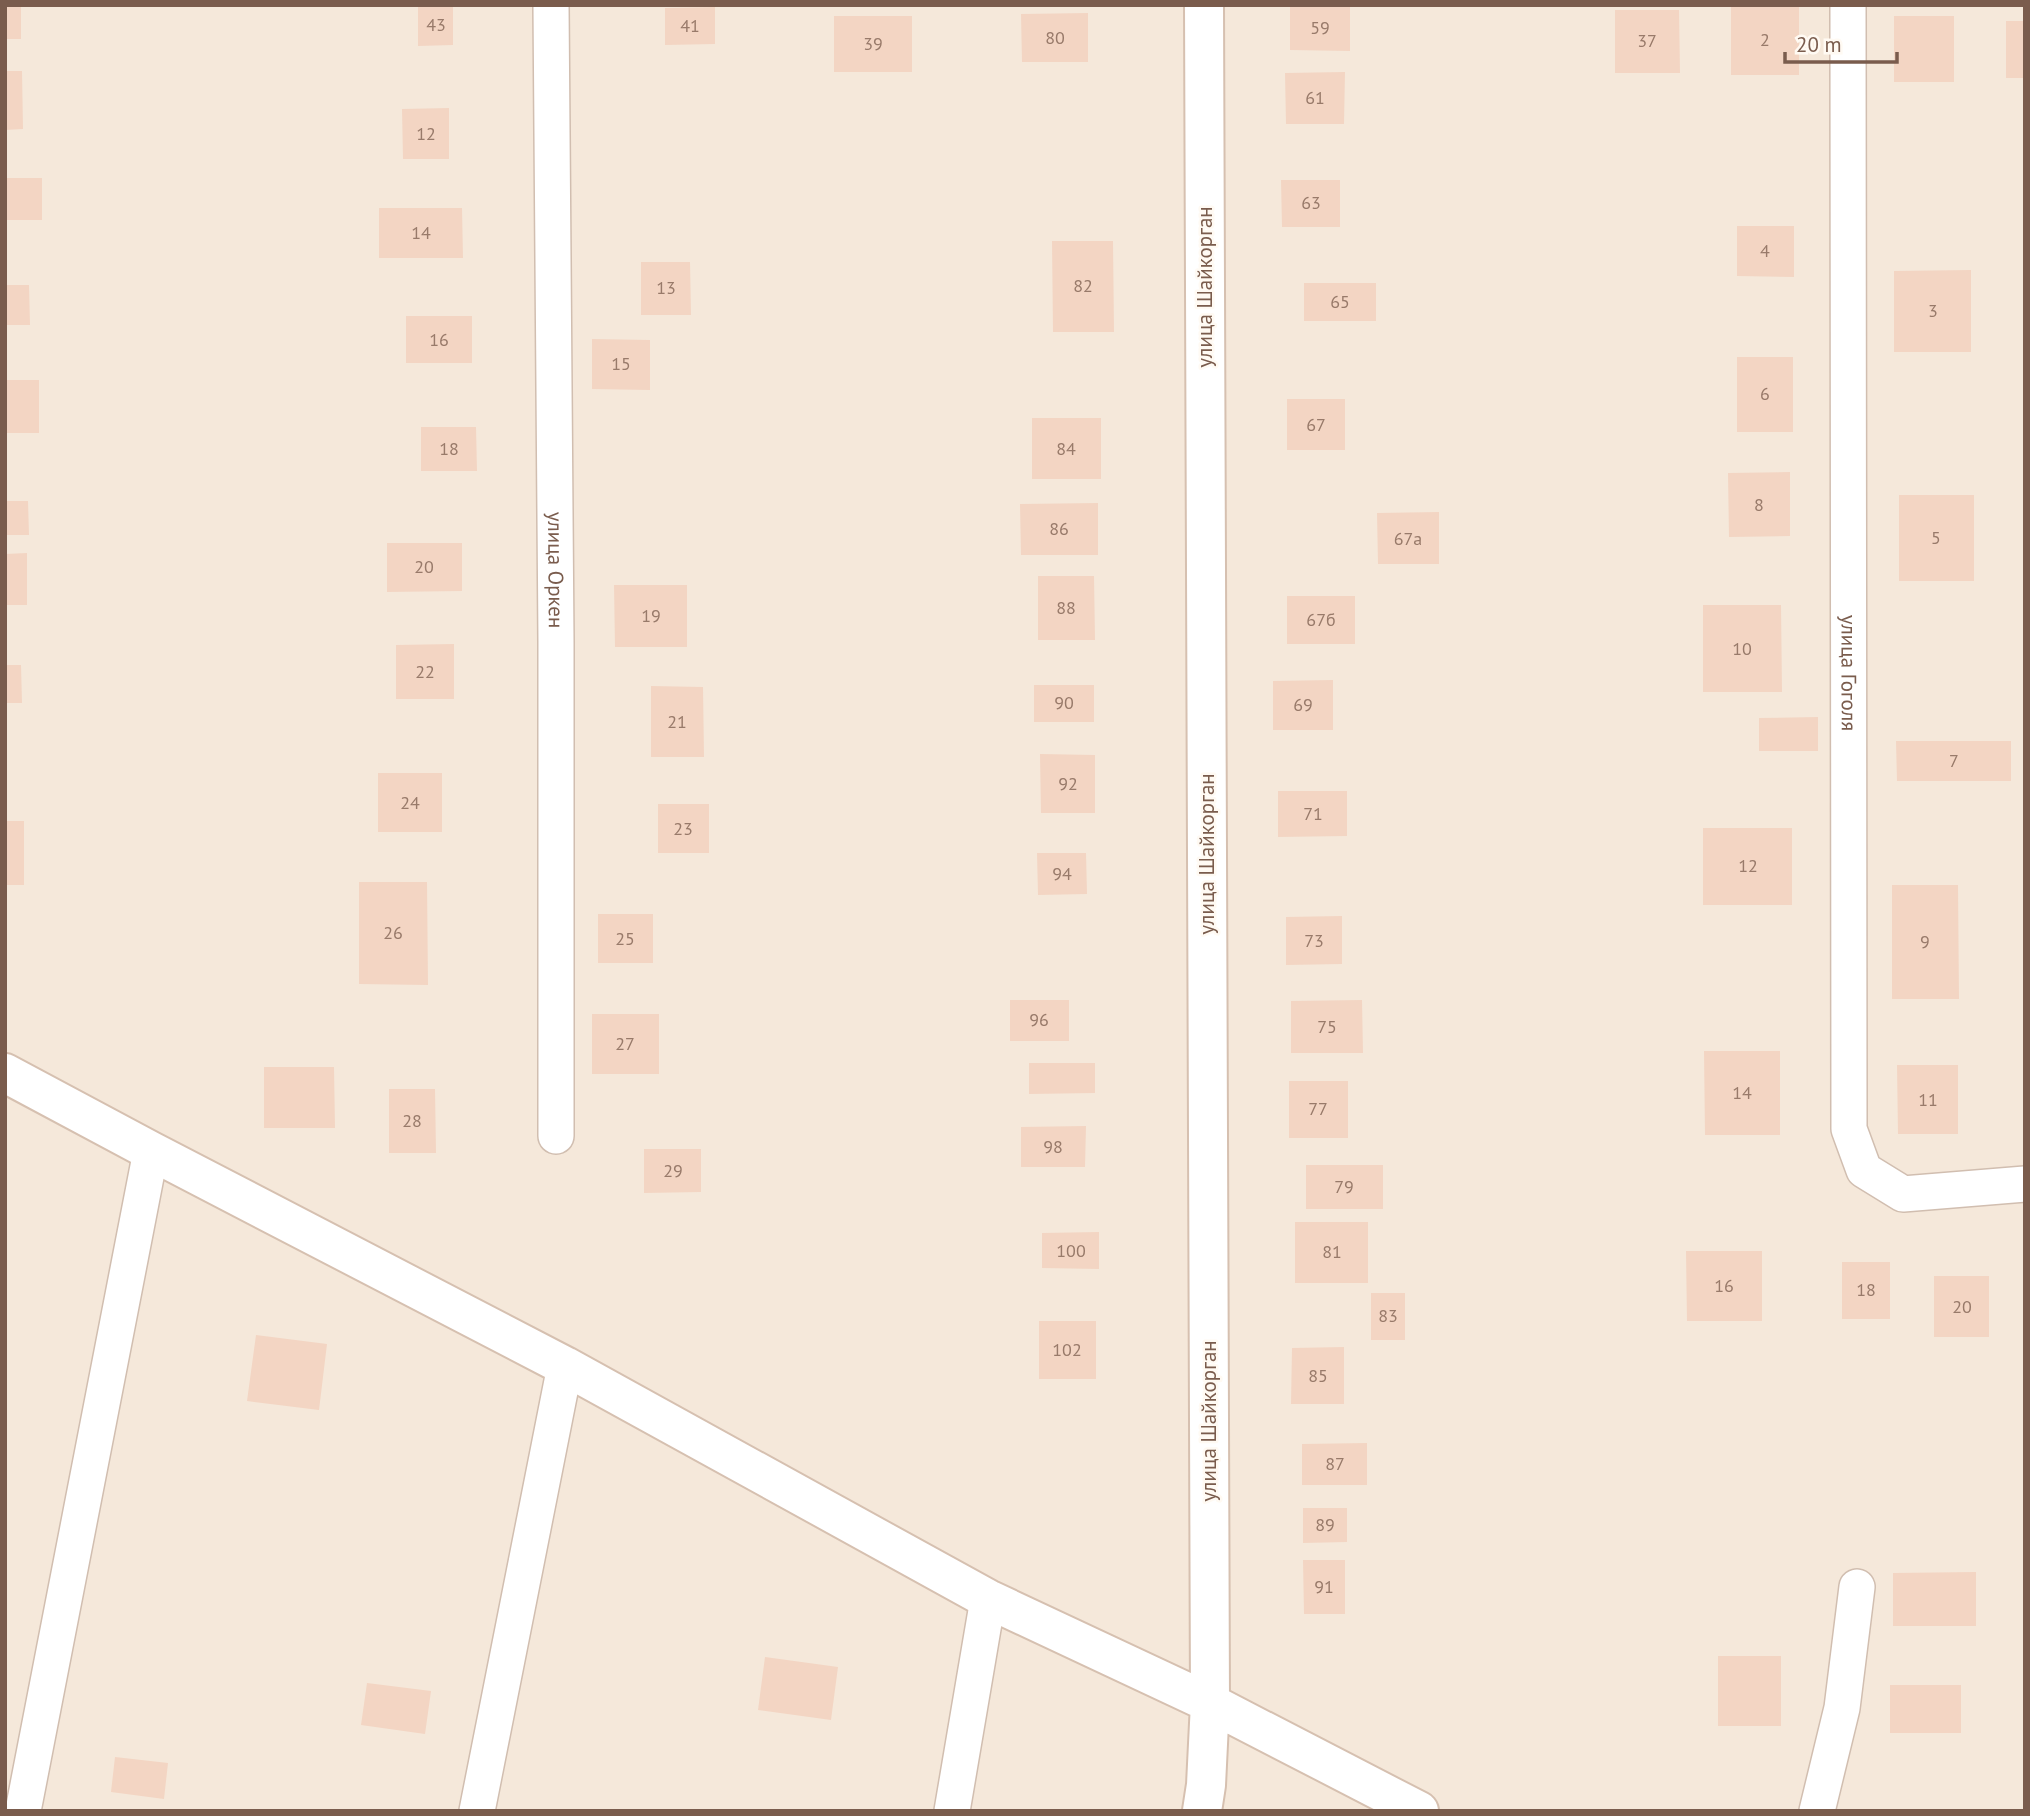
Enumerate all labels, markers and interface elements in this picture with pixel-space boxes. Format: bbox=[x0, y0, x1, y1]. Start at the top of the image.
house number: 43 bbox=[426, 13, 446, 36]
house number: 41 bbox=[680, 14, 700, 37]
house number: 59 bbox=[1310, 16, 1330, 39]
scale bar bbox=[1785, 21, 1897, 65]
house number: 80 bbox=[1045, 26, 1065, 49]
house number: 2 bbox=[1760, 28, 1770, 51]
house number: 37 bbox=[1637, 29, 1657, 52]
text: 20 m bbox=[1796, 31, 1842, 58]
house number: 39 bbox=[863, 32, 883, 55]
house number: 61 bbox=[1305, 86, 1325, 109]
house number: 12 bbox=[416, 122, 436, 145]
house number: 63 bbox=[1301, 191, 1321, 214]
street label: улица Шайкорган bbox=[1191, 206, 1218, 368]
house number: 14 bbox=[411, 221, 431, 244]
house number: 4 bbox=[1760, 239, 1770, 262]
house number: 82 bbox=[1073, 274, 1093, 297]
house number: 13 bbox=[656, 276, 676, 299]
house number: 65 bbox=[1330, 290, 1350, 313]
house number: 3 bbox=[1928, 299, 1938, 322]
house number: 16 bbox=[429, 328, 449, 351]
house number: 15 bbox=[611, 352, 631, 375]
house number: 6 bbox=[1760, 382, 1770, 405]
house number: 67 bbox=[1306, 413, 1326, 436]
house number: 18 bbox=[439, 437, 459, 460]
house number: 84 bbox=[1056, 437, 1076, 460]
house number: 8 bbox=[1754, 493, 1764, 516]
street label: улица Оркен bbox=[542, 512, 570, 628]
house number: 86 bbox=[1049, 517, 1069, 540]
house number: 5 bbox=[1931, 526, 1941, 549]
house number: 67а bbox=[1394, 527, 1422, 550]
house number: 20 bbox=[414, 555, 434, 578]
house number: 88 bbox=[1056, 596, 1076, 619]
house number: 19 bbox=[641, 604, 661, 627]
house number: 67б bbox=[1306, 608, 1336, 631]
street label: улица Гоголя bbox=[1836, 615, 1863, 731]
house number: 10 bbox=[1732, 637, 1752, 660]
house number: 22 bbox=[415, 660, 435, 683]
house number: 90 bbox=[1054, 691, 1074, 714]
house number: 69 bbox=[1293, 693, 1313, 716]
house number: 21 bbox=[667, 710, 687, 733]
house number: 7 bbox=[1949, 749, 1959, 772]
house number: 92 bbox=[1058, 772, 1078, 795]
street label: улица Шайкорган bbox=[1193, 773, 1220, 935]
house number: 24 bbox=[400, 791, 420, 814]
house number: 71 bbox=[1303, 802, 1323, 825]
house number: 23 bbox=[673, 817, 693, 840]
house number: 12 bbox=[1738, 854, 1758, 877]
house number: 94 bbox=[1052, 862, 1072, 885]
house number: 26 bbox=[383, 921, 403, 944]
house number: 25 bbox=[615, 927, 635, 950]
house number: 73 bbox=[1304, 929, 1324, 952]
house number: 9 bbox=[1920, 930, 1930, 953]
house number: 96 bbox=[1029, 1008, 1049, 1031]
house number: 75 bbox=[1317, 1015, 1337, 1038]
house number: 27 bbox=[615, 1032, 635, 1055]
house number: 14 bbox=[1732, 1081, 1752, 1104]
house number: 11 bbox=[1918, 1088, 1938, 1111]
house number: 77 bbox=[1308, 1097, 1328, 1120]
house number: 28 bbox=[402, 1109, 422, 1132]
house number: 98 bbox=[1043, 1135, 1063, 1158]
house number: 29 bbox=[663, 1159, 683, 1182]
house number: 79 bbox=[1334, 1175, 1354, 1198]
house number: 100 bbox=[1056, 1239, 1086, 1262]
house number: 81 bbox=[1322, 1240, 1342, 1263]
house number: 16 bbox=[1714, 1274, 1734, 1297]
house number: 18 bbox=[1856, 1278, 1876, 1301]
house number: 20 bbox=[1952, 1295, 1972, 1318]
house number: 83 bbox=[1378, 1304, 1398, 1327]
house number: 102 bbox=[1052, 1338, 1082, 1361]
street label: улица Шайкорган bbox=[1195, 1340, 1222, 1502]
house number: 85 bbox=[1308, 1364, 1328, 1387]
house number: 87 bbox=[1325, 1452, 1345, 1475]
house number: 89 bbox=[1315, 1513, 1335, 1536]
house number: 91 bbox=[1314, 1575, 1334, 1598]

